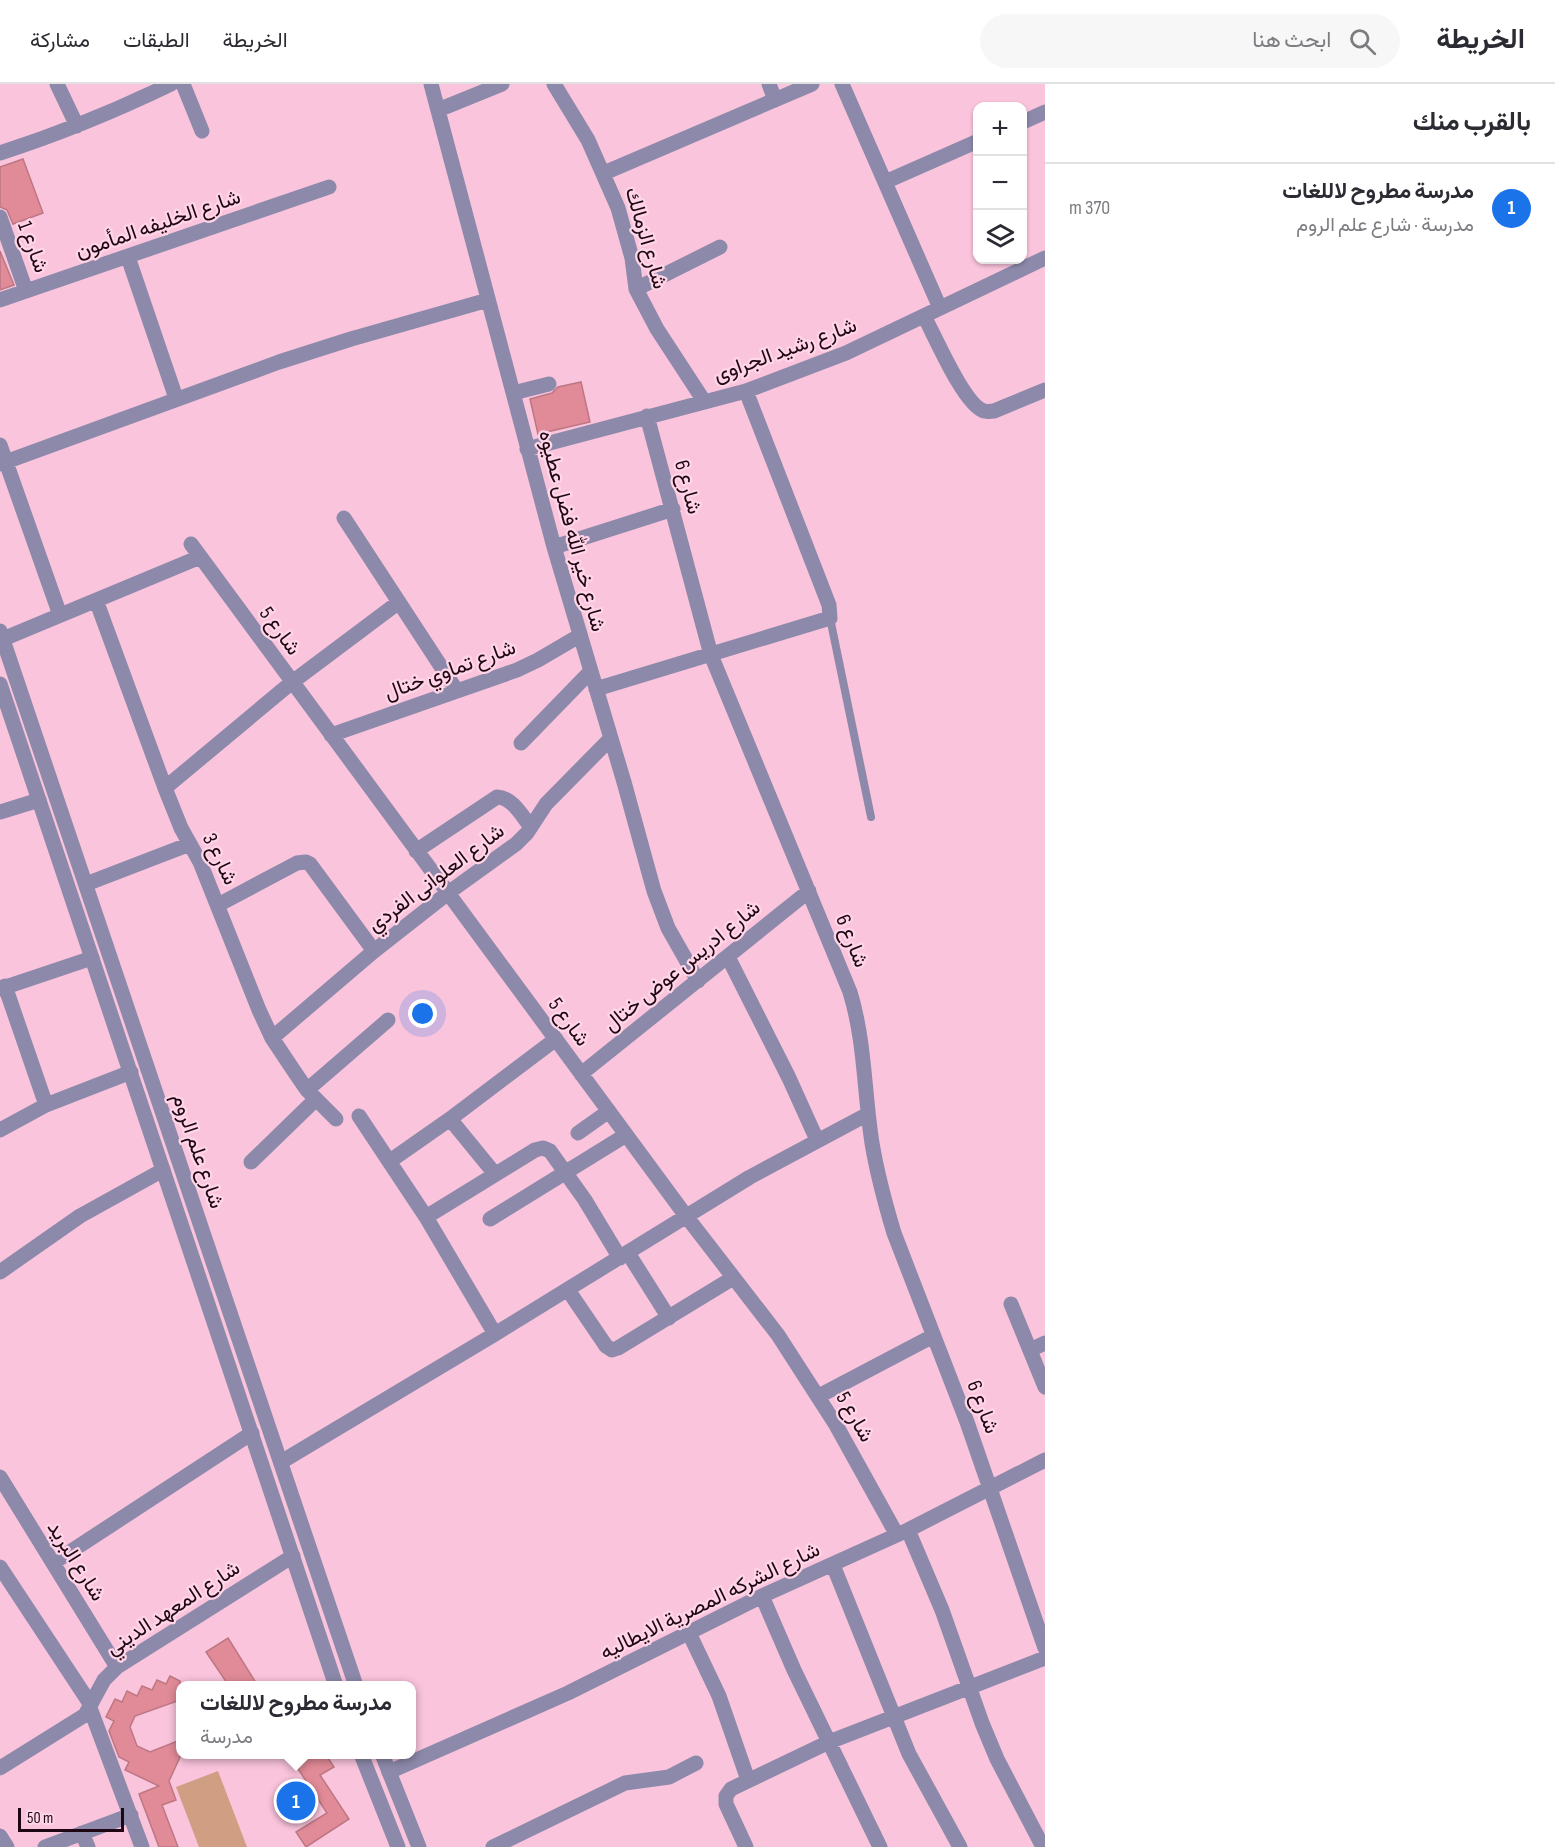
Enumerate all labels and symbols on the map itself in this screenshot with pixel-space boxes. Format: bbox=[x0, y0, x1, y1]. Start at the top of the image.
street label: شارع الخليفه المأمون bbox=[72, 184, 244, 265]
street label: شارع الزمالك bbox=[619, 184, 672, 292]
street label: شارع 1 bbox=[11, 218, 54, 276]
street label: شارع رشيد الجراوى bbox=[710, 312, 860, 388]
street label: شارع خير الله فضل عطيوه bbox=[532, 427, 612, 635]
street label: شارع 6 bbox=[668, 457, 707, 517]
street label: شارع 5 bbox=[253, 602, 306, 661]
street label: شارع تماوي ختال bbox=[381, 635, 521, 709]
street label: شارع العلوانى الفردي bbox=[363, 818, 512, 941]
street label: شارع 3 bbox=[196, 829, 243, 889]
street label: شارع ادريس عوض ختال bbox=[599, 895, 766, 1038]
street label: شارع 6 bbox=[829, 911, 874, 971]
street label: شارع 5 bbox=[542, 993, 595, 1052]
your location bbox=[408, 999, 437, 1028]
street label: شارع علم الروم bbox=[166, 1090, 229, 1212]
street label: شارع 6 bbox=[961, 1377, 1004, 1437]
street label: شارع 5 bbox=[830, 1387, 879, 1447]
street label: شارع البريد bbox=[41, 1516, 110, 1606]
street label: شارع الشركه المصرية الايطاليه bbox=[596, 1537, 824, 1666]
street label: شارع المعهد الديني bbox=[101, 1555, 247, 1664]
pin: 1 bbox=[276, 1778, 316, 1824]
scale bar bbox=[18, 1805, 124, 1832]

